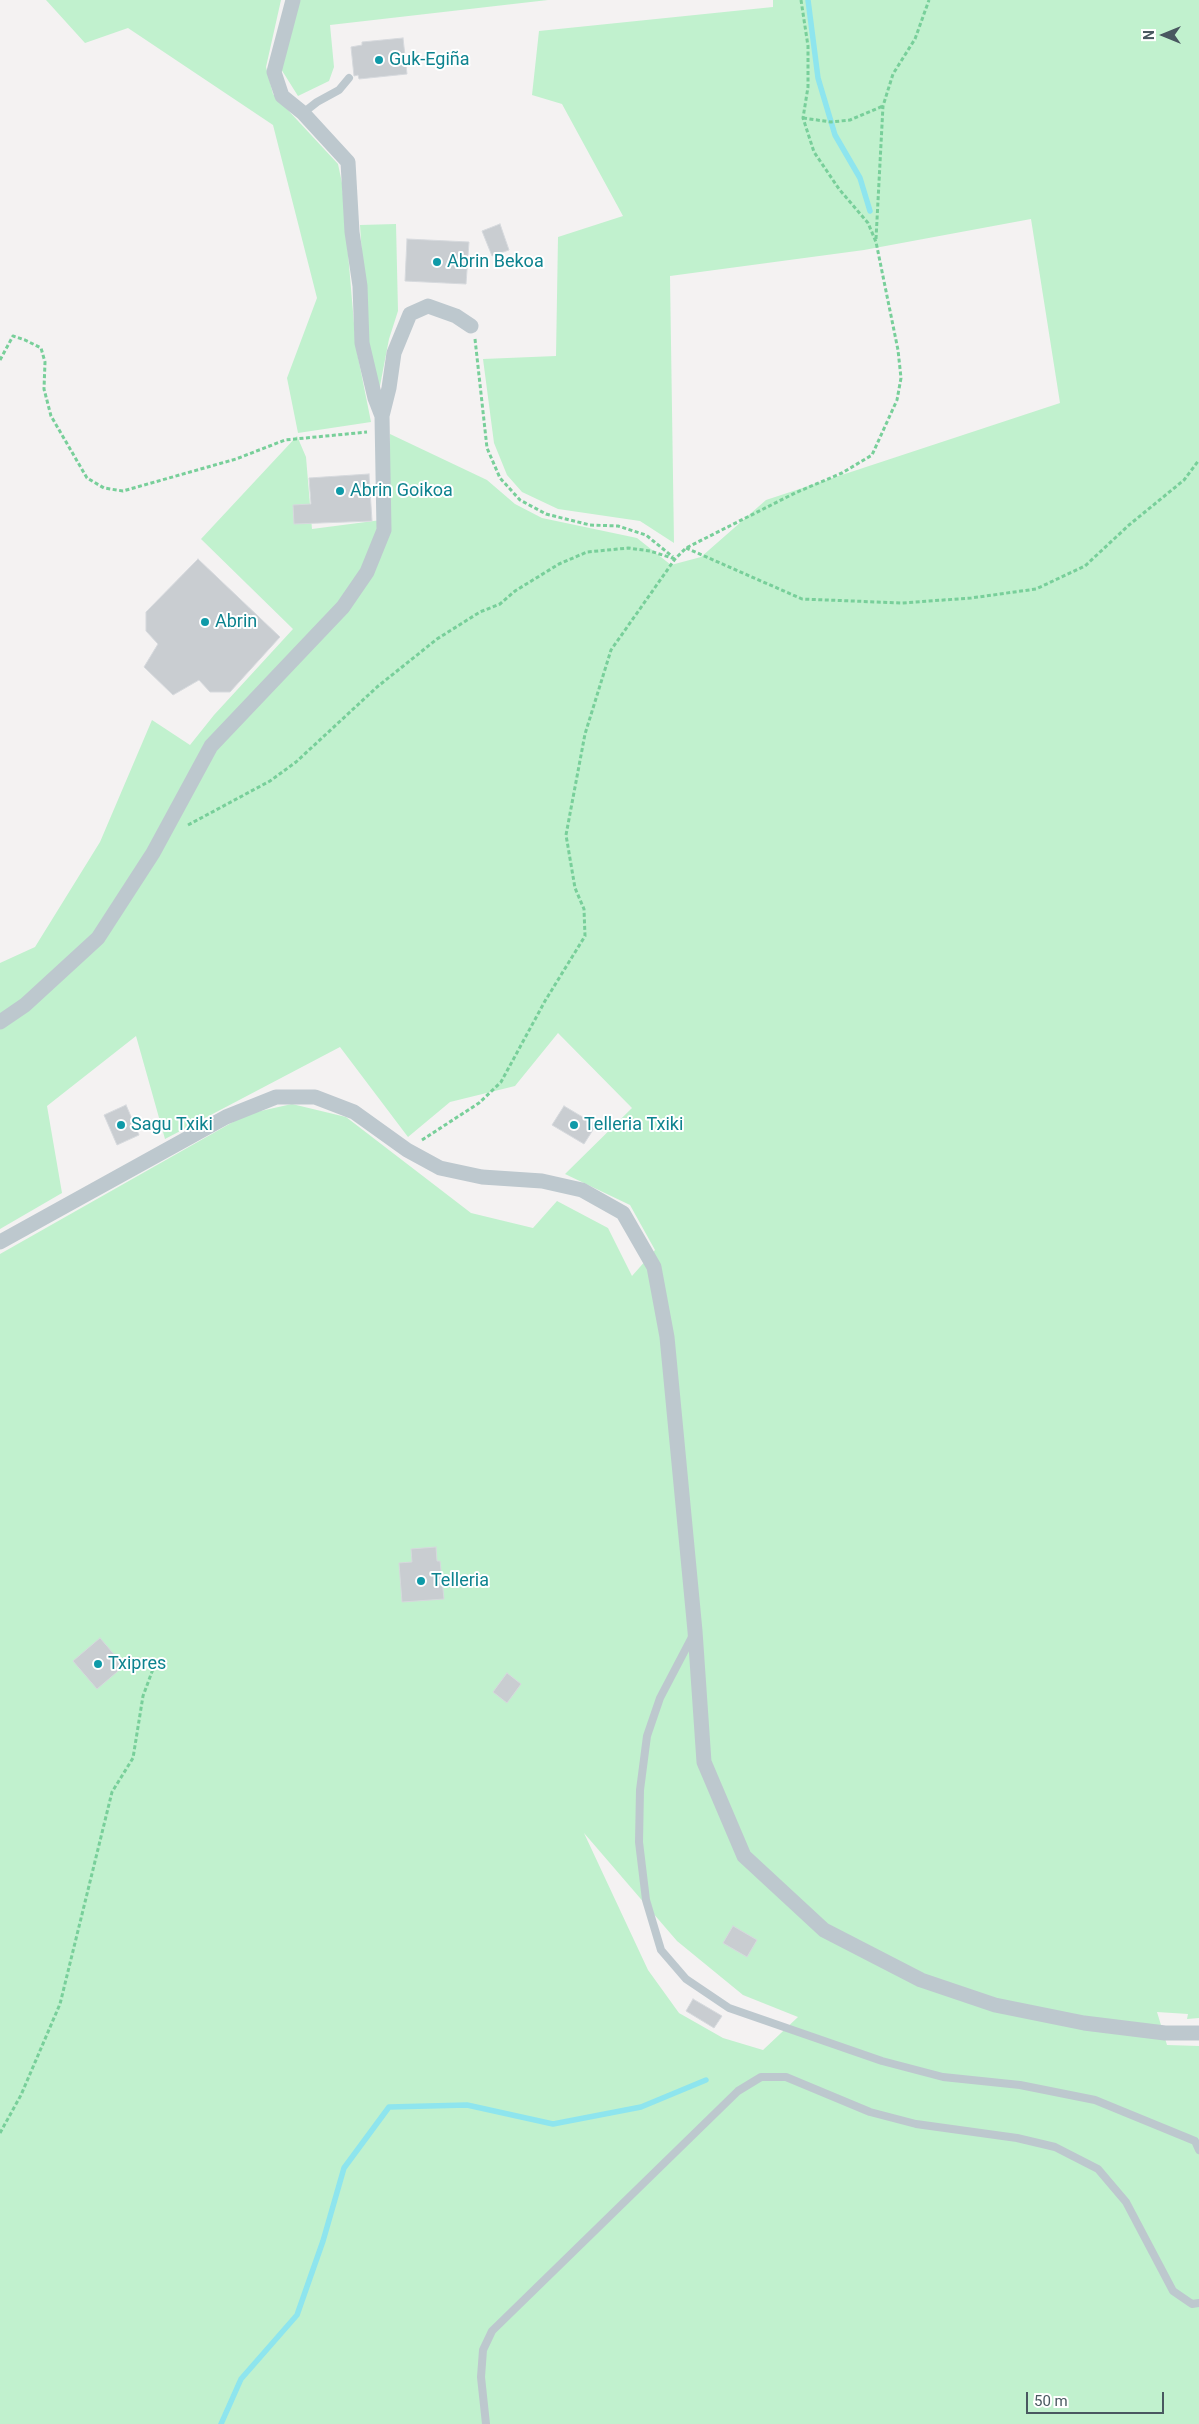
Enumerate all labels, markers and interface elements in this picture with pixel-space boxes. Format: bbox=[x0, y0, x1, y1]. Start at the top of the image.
north arrow bbox=[1139, 10, 1189, 60]
text: N bbox=[1141, 30, 1157, 40]
place label: Guk-Egiña bbox=[389, 49, 470, 71]
marker: Guk-Egiña bbox=[373, 54, 385, 66]
place label: Abrin Bekoa bbox=[447, 251, 544, 273]
marker: Abrin Bekoa bbox=[431, 256, 443, 268]
place label: Abrin Goikoa bbox=[350, 480, 453, 502]
marker: Abrin Goikoa bbox=[334, 485, 346, 497]
place label: Abrin bbox=[215, 611, 257, 633]
marker: Abrin bbox=[199, 616, 211, 628]
place label: Sagu Txiki bbox=[131, 1114, 213, 1136]
place label: Telleria Txiki bbox=[584, 1114, 683, 1136]
marker: Sagu Txiki bbox=[115, 1119, 127, 1131]
marker: Telleria Txiki bbox=[568, 1119, 580, 1131]
place label: Telleria bbox=[431, 1570, 489, 1592]
marker: Telleria bbox=[415, 1575, 427, 1587]
place label: Txipres bbox=[108, 1653, 166, 1675]
marker: Txipres bbox=[92, 1658, 104, 1670]
scale bar bbox=[1029, 2382, 1166, 2414]
text: 50 m bbox=[1034, 2392, 1068, 2410]

